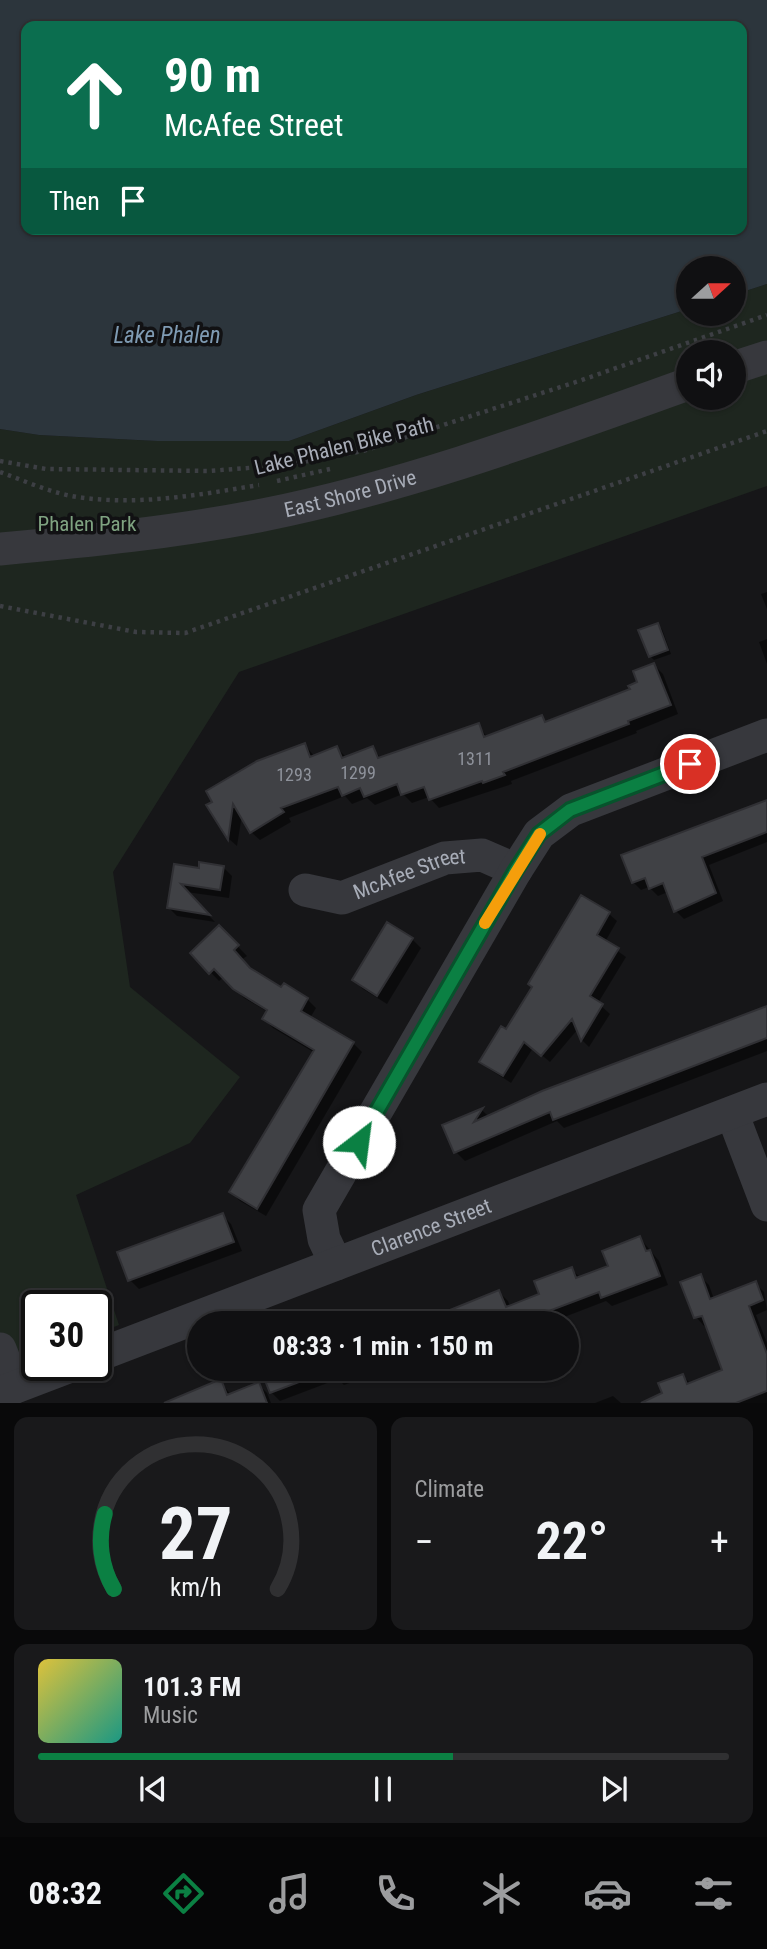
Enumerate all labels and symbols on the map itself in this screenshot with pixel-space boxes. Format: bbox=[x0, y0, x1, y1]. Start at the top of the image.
north arrow bbox=[676, 256, 746, 326]
water label: Lake Phalen bbox=[113, 322, 221, 349]
street label: Lake Phalen Bike Path bbox=[252, 412, 436, 480]
street label: East Shore Drive bbox=[282, 465, 419, 522]
park label: Phalen Park bbox=[38, 512, 137, 536]
pin bbox=[660, 734, 720, 794]
house number: 1311 bbox=[457, 748, 493, 769]
house number: 1299 bbox=[340, 762, 376, 783]
house number: 1293 bbox=[276, 764, 312, 785]
street label: McAfee Street bbox=[350, 844, 466, 904]
position arrow bbox=[322, 1105, 396, 1179]
street label: Clarence Street bbox=[368, 1194, 495, 1261]
speed limit sign: 30 bbox=[21, 1290, 112, 1381]

